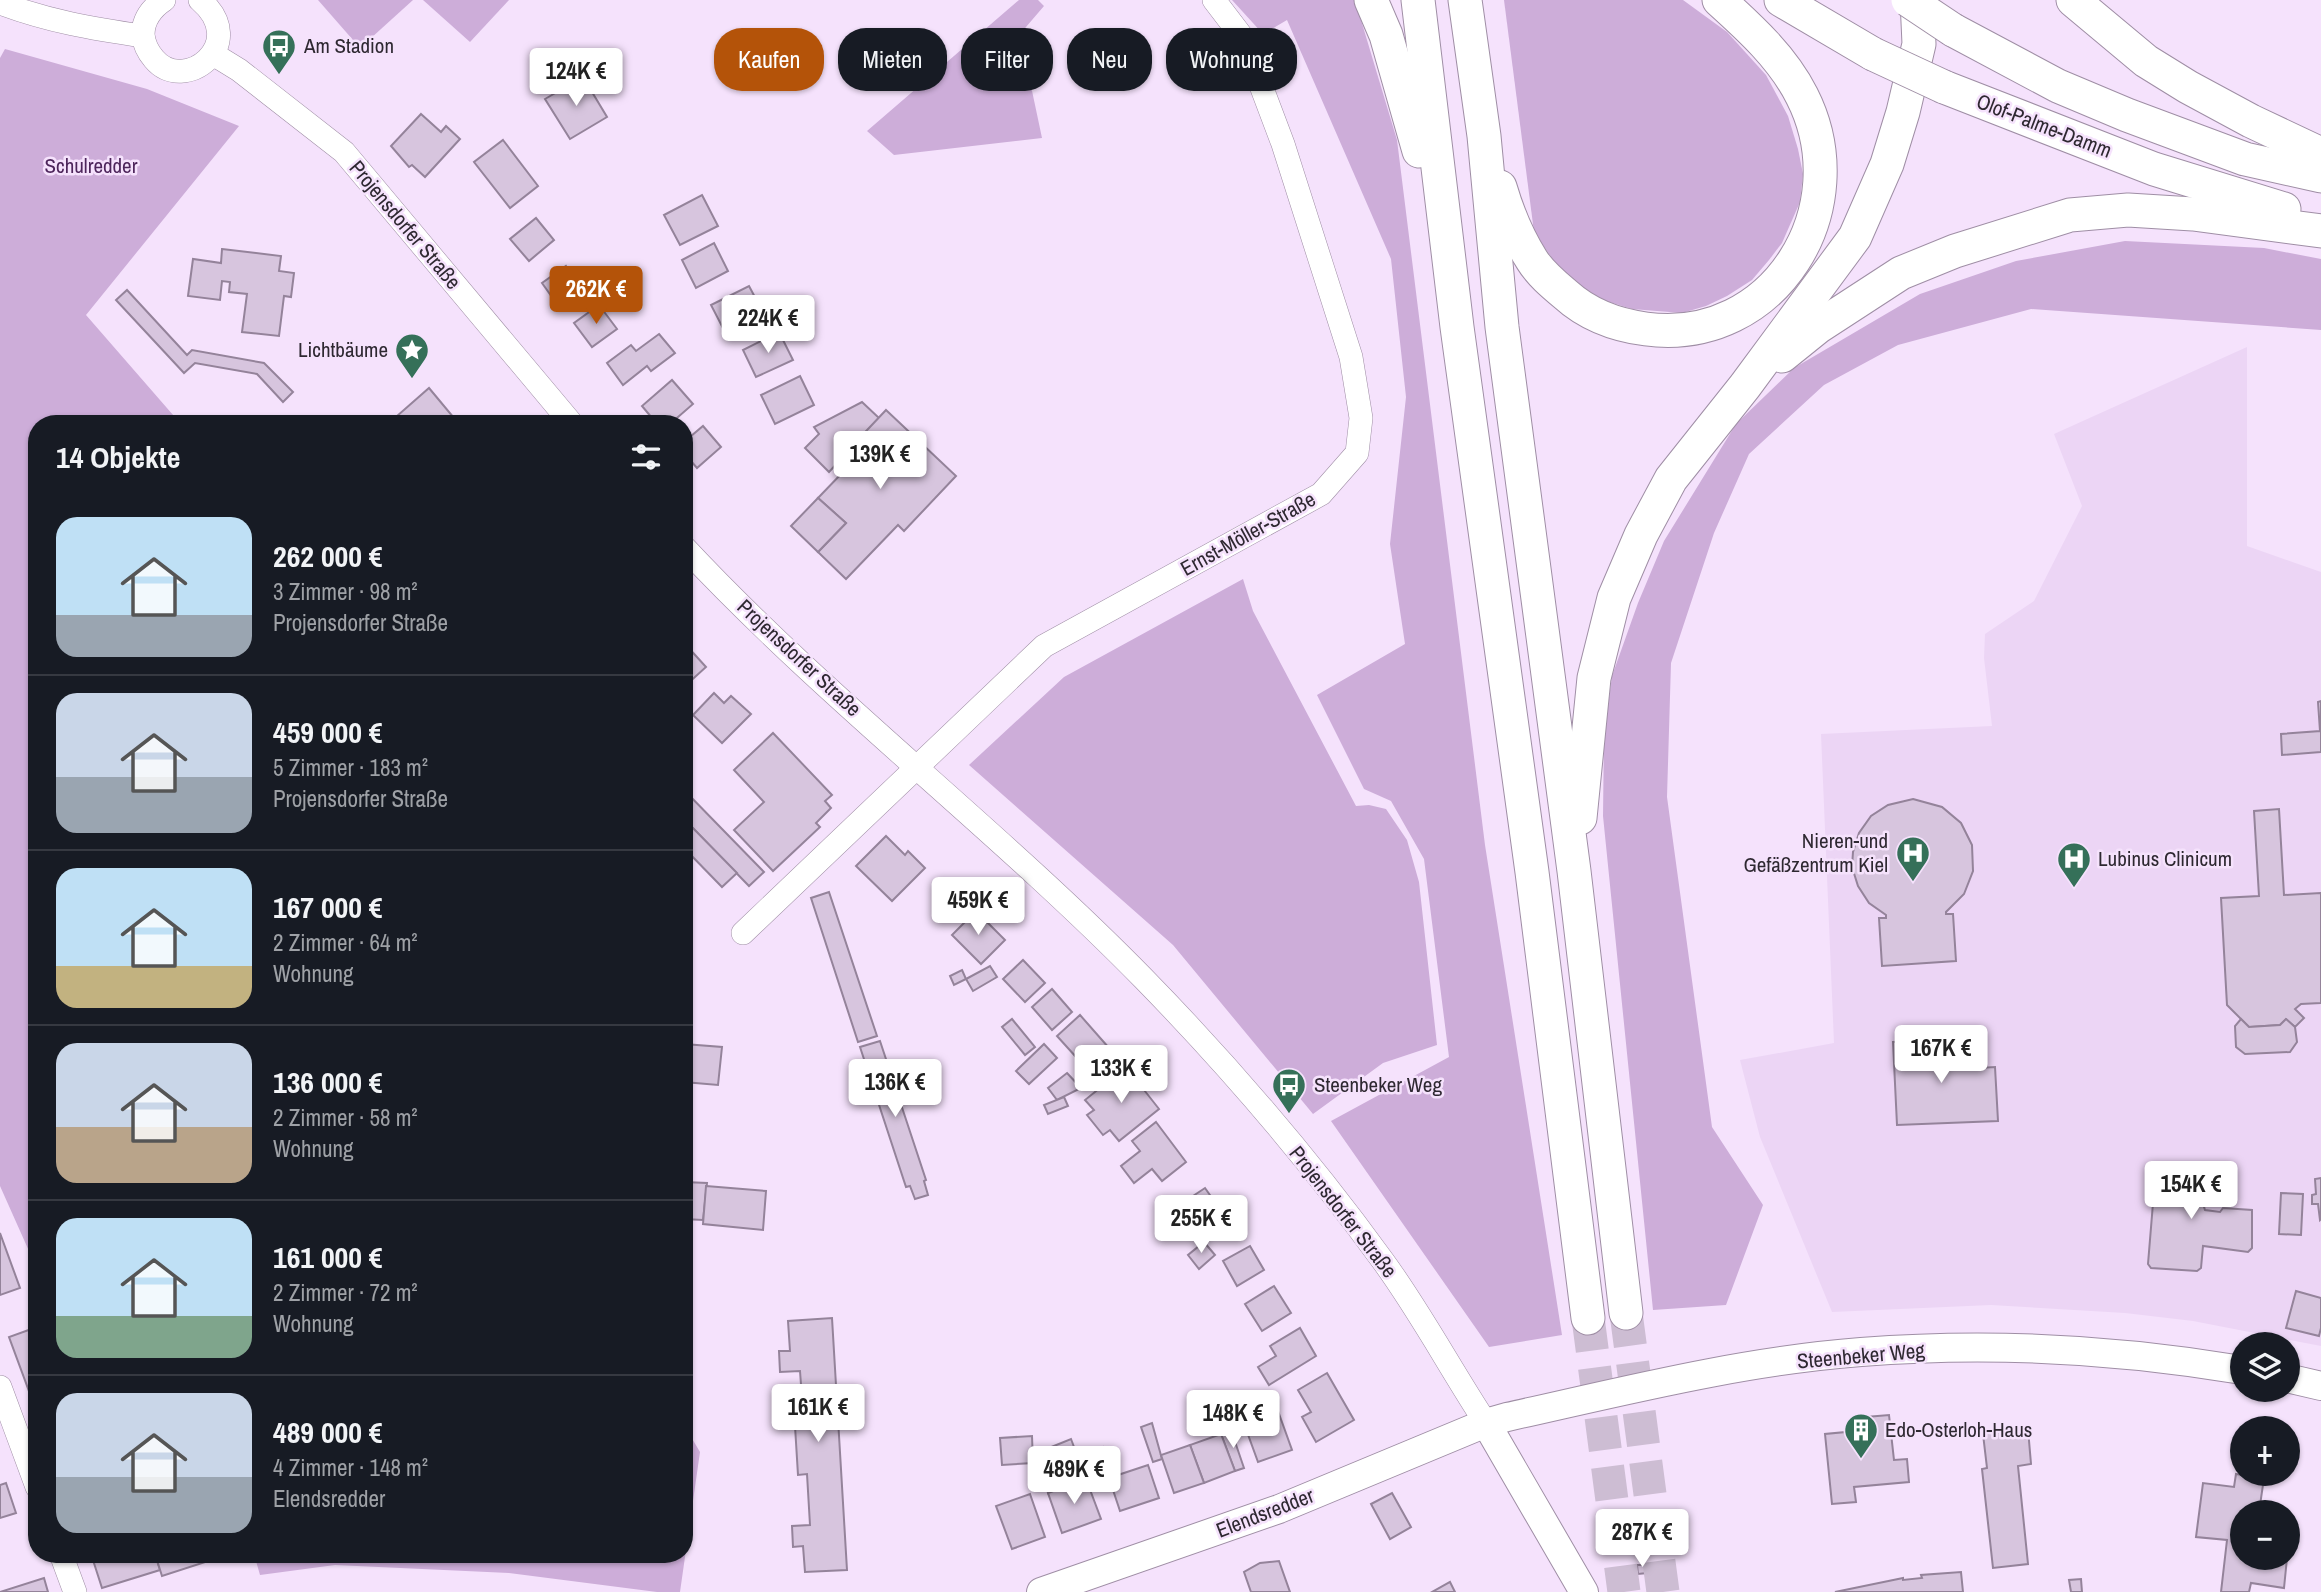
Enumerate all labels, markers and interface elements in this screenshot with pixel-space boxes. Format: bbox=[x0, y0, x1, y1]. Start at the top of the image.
bus stop icon: Am Stadion bbox=[260, 27, 298, 76]
chip: Kaufen bbox=[714, 28, 824, 91]
chip: Mieten bbox=[838, 28, 947, 91]
chip: Filter bbox=[961, 28, 1053, 91]
chip: Neu bbox=[1067, 28, 1152, 91]
chip: Wohnung bbox=[1166, 28, 1297, 91]
place label: Am Stadion bbox=[303, 31, 394, 60]
pin: 124K € bbox=[519, 48, 633, 108]
text: 124K € bbox=[546, 55, 606, 86]
street label: Olof-Palme-Damm bbox=[1972, 86, 2116, 165]
park label: Schulredder bbox=[45, 151, 138, 180]
street label: Projensdorfer Straße bbox=[343, 154, 468, 295]
pin: 262K € bbox=[539, 266, 653, 326]
text: 262K € bbox=[566, 273, 626, 304]
pin: 224K € bbox=[711, 296, 825, 355]
text: 224K € bbox=[738, 302, 798, 333]
place icon: Lichtbäume bbox=[393, 331, 431, 380]
place label: Lichtbäume bbox=[298, 335, 388, 364]
pin: 139K € bbox=[823, 432, 937, 491]
text: 14 Objekte bbox=[56, 437, 180, 477]
icon: filters bbox=[627, 438, 665, 476]
text: 139K € bbox=[850, 438, 910, 469]
street label: Ernst-Möller-Straße bbox=[1175, 484, 1320, 583]
text: 262 000 € bbox=[273, 536, 382, 576]
icon: home bbox=[112, 545, 196, 629]
text: 3 Zimmer · 98 m² bbox=[273, 576, 418, 607]
street label: Projensdorfer Straße bbox=[731, 593, 868, 723]
text: Projensdorfer Straße bbox=[273, 607, 448, 638]
text: 459 000 € bbox=[273, 712, 382, 752]
icon: home bbox=[112, 721, 196, 805]
text: 5 Zimmer · 183 m² bbox=[273, 752, 428, 783]
text: Projensdorfer Straße bbox=[273, 783, 448, 814]
place label: Nieren-und Gefäßzentrum Kiel bbox=[1743, 826, 1888, 879]
hospital icon: Nieren-und Gefäßzentrum Kiel bbox=[1894, 834, 1932, 883]
hospital icon: Lubinus Clinicum bbox=[2055, 840, 2093, 889]
place label: Lubinus Clinicum bbox=[2098, 844, 2232, 873]
pin: 459K € bbox=[921, 878, 1035, 937]
text: 459K € bbox=[948, 884, 1008, 915]
text: 167 000 € bbox=[273, 887, 382, 927]
icon: home bbox=[112, 896, 196, 980]
text: 2 Zimmer · 64 m² bbox=[273, 927, 418, 958]
text: Wohnung bbox=[273, 958, 353, 989]
pin: 167K € bbox=[1884, 1026, 1998, 1085]
text: 167K € bbox=[1911, 1032, 1971, 1063]
pin: 133K € bbox=[1064, 1046, 1178, 1105]
text: 133K € bbox=[1091, 1052, 1151, 1083]
pin: 136K € bbox=[838, 1060, 952, 1119]
text: 136 000 € bbox=[273, 1062, 382, 1102]
text: 136K € bbox=[865, 1066, 925, 1097]
bus stop icon: Steenbeker Weg bbox=[1270, 1066, 1308, 1115]
place label: Steenbeker Weg bbox=[1314, 1070, 1442, 1099]
icon: home bbox=[112, 1071, 196, 1155]
text: 2 Zimmer · 58 m² bbox=[273, 1102, 418, 1133]
text: Wohnung bbox=[273, 1133, 353, 1164]
street label: Projensdorfer Straße bbox=[1283, 1140, 1404, 1284]
pin: 154K € bbox=[2134, 1162, 2248, 1221]
text: 154K € bbox=[2161, 1168, 2221, 1199]
pin: 255K € bbox=[1144, 1196, 1258, 1255]
text: 255K € bbox=[1171, 1202, 1231, 1233]
text: 161 000 € bbox=[273, 1237, 382, 1277]
icon: home bbox=[112, 1246, 196, 1330]
text: 2 Zimmer · 72 m² bbox=[273, 1277, 418, 1308]
text: Wohnung bbox=[273, 1308, 353, 1339]
map controls bbox=[2230, 1332, 2300, 1570]
button: layers bbox=[2230, 1332, 2300, 1402]
street label: Steenbeker Weg bbox=[1796, 1335, 1926, 1376]
pin: 161K € bbox=[761, 1384, 875, 1444]
pin: 148K € bbox=[1176, 1390, 1290, 1450]
text: 161K € bbox=[788, 1391, 848, 1422]
text: 148K € bbox=[1203, 1397, 1263, 1428]
building icon: Edo-Osterloh-Haus bbox=[1842, 1411, 1880, 1460]
text: 489 000 € bbox=[273, 1412, 382, 1452]
place label: Edo-Osterloh-Haus bbox=[1885, 1415, 2032, 1444]
button: + bbox=[2230, 1416, 2300, 1486]
icon: home bbox=[112, 1421, 196, 1505]
pin: 489K € bbox=[1017, 1446, 1131, 1506]
text: 4 Zimmer · 148 m² bbox=[273, 1452, 428, 1483]
text: 489K € bbox=[1044, 1453, 1104, 1484]
street label: Elendsredder bbox=[1212, 1481, 1318, 1544]
text: Elendsredder bbox=[273, 1483, 385, 1514]
button: − bbox=[2230, 1500, 2300, 1570]
pin: 287K € bbox=[1585, 1510, 1699, 1569]
text: 287K € bbox=[1612, 1516, 1672, 1547]

